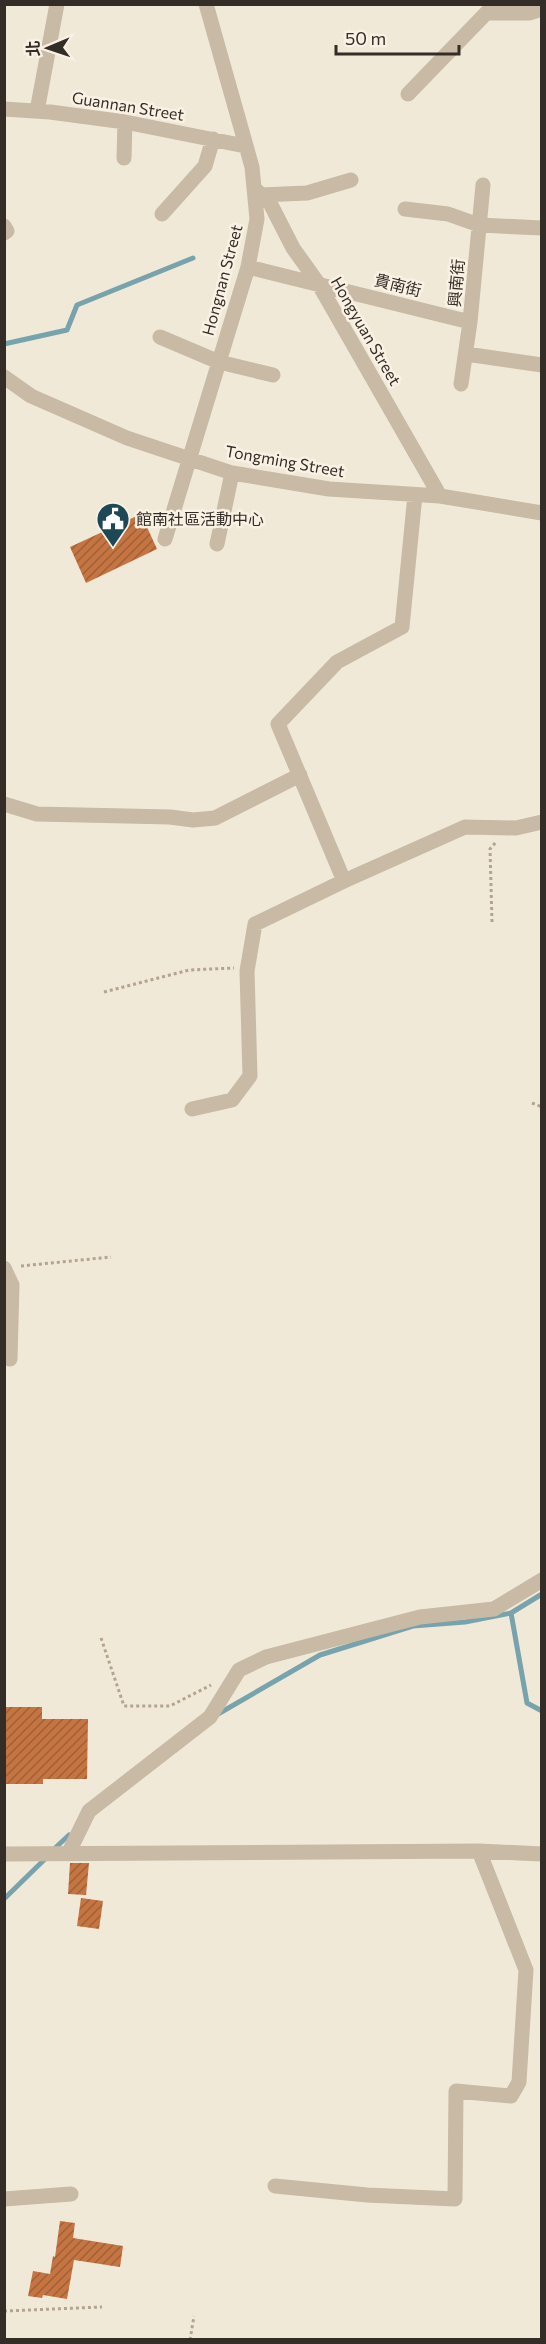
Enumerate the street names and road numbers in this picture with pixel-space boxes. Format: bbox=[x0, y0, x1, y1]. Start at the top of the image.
street label: Guannan Street bbox=[71, 87, 186, 124]
street label: Hongnan Street bbox=[198, 222, 246, 338]
street label: 興南街 bbox=[444, 258, 467, 308]
street label: 貴南街 bbox=[373, 269, 424, 300]
street label: Hongyuan Street bbox=[328, 273, 405, 389]
street label: Tongming Street bbox=[224, 441, 347, 480]

